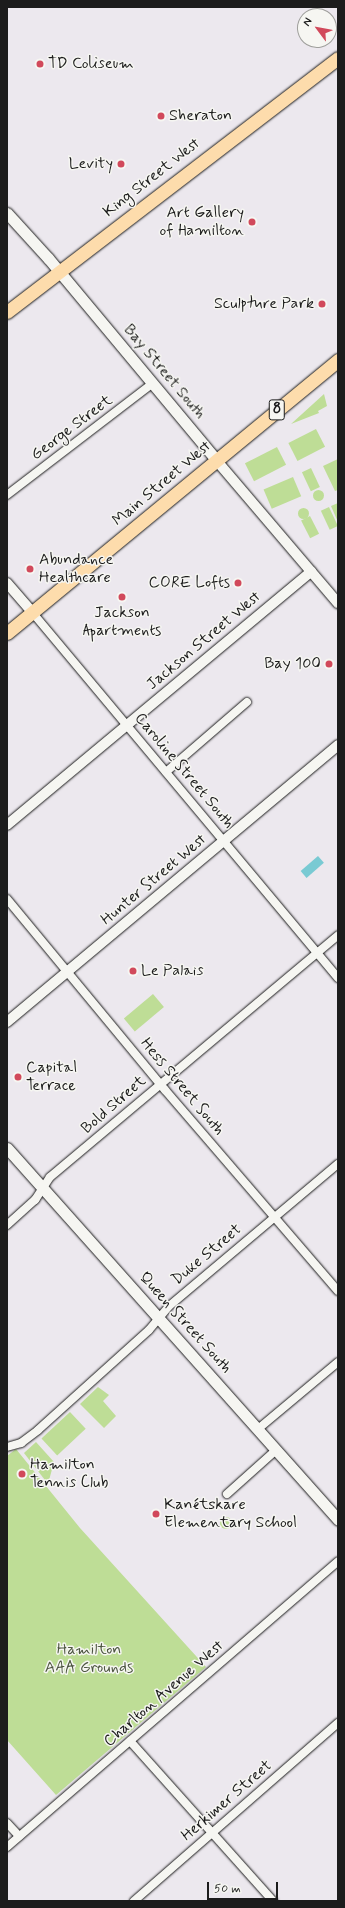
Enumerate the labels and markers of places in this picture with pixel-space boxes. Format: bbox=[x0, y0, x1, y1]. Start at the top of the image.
place label: TD Coliseum bbox=[48, 54, 135, 74]
marker: TD Coliseum bbox=[35, 59, 45, 69]
place label: Sheraton bbox=[169, 106, 232, 126]
marker: Sheraton bbox=[156, 111, 166, 121]
place label: Levity bbox=[69, 154, 113, 174]
marker: Levity bbox=[116, 159, 126, 169]
place label: Art Gallery of Hamilton bbox=[161, 203, 244, 241]
marker: Art Gallery of Hamilton bbox=[247, 217, 257, 227]
place label: Sculpture Park bbox=[215, 294, 314, 314]
marker: Sculpture Park bbox=[317, 299, 327, 309]
place label: Abundance Healthcare bbox=[39, 550, 113, 588]
marker: Abundance Healthcare bbox=[24, 563, 36, 575]
place label: CORE Lofts bbox=[145, 573, 230, 593]
marker: CORE Lofts bbox=[233, 578, 243, 588]
marker: Jackson Apartments bbox=[117, 592, 127, 602]
place label: Jackson Apartments bbox=[83, 603, 161, 641]
place label: Bay 100 bbox=[264, 654, 321, 674]
marker: Bay 100 bbox=[324, 659, 334, 669]
place label: Le Palais bbox=[141, 961, 202, 981]
marker: Le Palais bbox=[128, 966, 138, 976]
place label: Capital Terrace bbox=[26, 1058, 77, 1096]
marker: Capital Terrace bbox=[13, 1072, 23, 1082]
place label: Hamilton Tennis Club bbox=[30, 1455, 112, 1493]
marker: Hamilton Tennis Club bbox=[17, 1469, 27, 1479]
place label: Kanétskare Elementary School bbox=[164, 1495, 297, 1533]
marker: Kanétskare Elementary School bbox=[151, 1509, 161, 1519]

